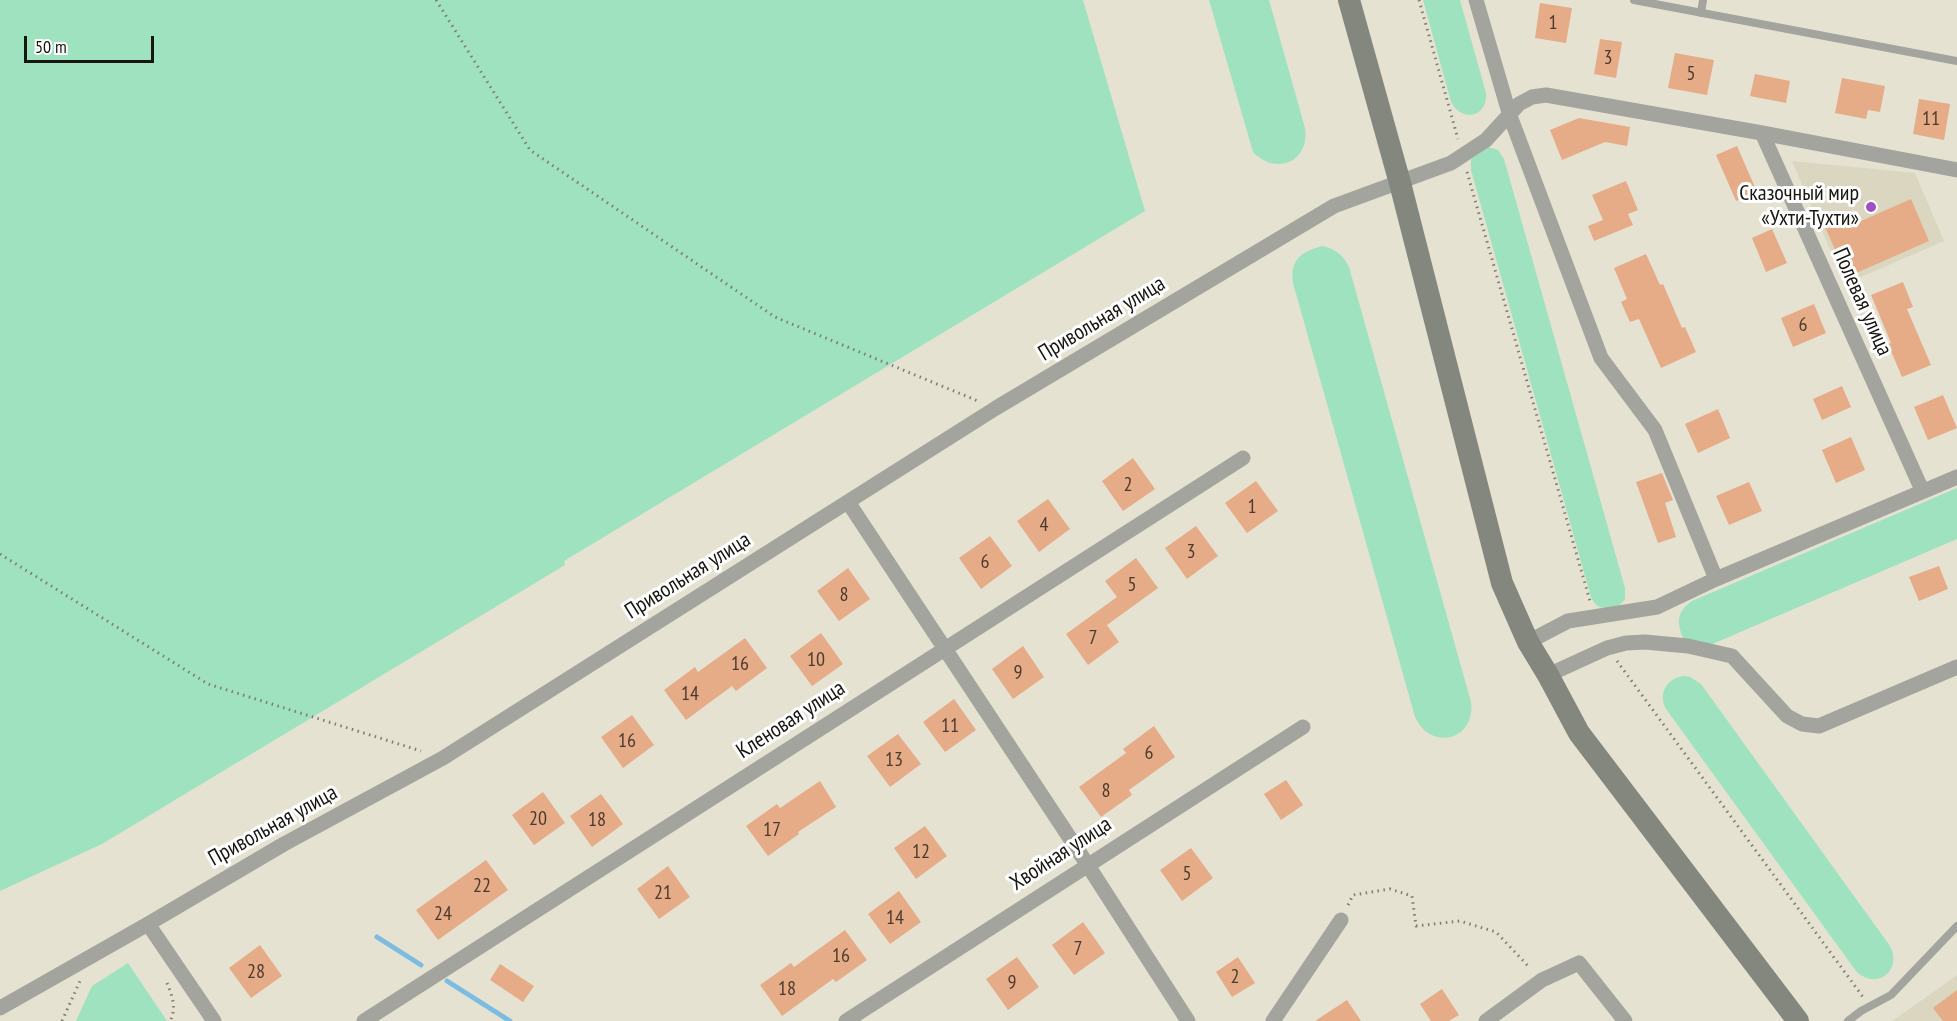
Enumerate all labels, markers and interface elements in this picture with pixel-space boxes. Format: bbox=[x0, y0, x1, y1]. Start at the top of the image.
house number: 1 bbox=[1549, 11, 1557, 35]
scale bar bbox=[27, 24, 158, 62]
text: 50 m bbox=[35, 35, 67, 58]
house number: 3 bbox=[1604, 46, 1612, 70]
house number: 5 bbox=[1687, 62, 1695, 86]
house number: 11 bbox=[1922, 107, 1940, 131]
place label: Сказочный мир «Ухти-Тухти» bbox=[1739, 181, 1859, 232]
marker: Сказочный мир «Ухти-Тухти» bbox=[1864, 200, 1878, 214]
street label: Полевая улица bbox=[1827, 244, 1897, 360]
street label: Привольная улица bbox=[1034, 271, 1170, 367]
house number: 6 bbox=[1799, 313, 1807, 337]
house number: 2 bbox=[1124, 473, 1132, 497]
house number: 1 bbox=[1248, 495, 1256, 519]
house number: 4 bbox=[1040, 513, 1048, 537]
street label: Привольная улица bbox=[620, 527, 756, 625]
house number: 3 bbox=[1187, 540, 1195, 564]
house number: 6 bbox=[981, 550, 989, 574]
house number: 5 bbox=[1128, 573, 1136, 597]
house number: 8 bbox=[840, 583, 848, 607]
house number: 7 bbox=[1089, 626, 1097, 650]
house number: 10 bbox=[807, 648, 825, 672]
house number: 16 bbox=[731, 652, 749, 676]
house number: 9 bbox=[1014, 661, 1022, 685]
street label: Кленовая улица bbox=[732, 675, 850, 765]
house number: 14 bbox=[681, 682, 699, 706]
house number: 11 bbox=[941, 714, 959, 738]
house number: 16 bbox=[618, 729, 636, 753]
house number: 6 bbox=[1145, 741, 1153, 765]
house number: 13 bbox=[885, 748, 903, 772]
house number: 8 bbox=[1102, 779, 1110, 803]
street label: Привольная улица bbox=[204, 780, 342, 872]
house number: 20 bbox=[529, 807, 547, 831]
house number: 18 bbox=[588, 808, 606, 832]
street label: Хвойная улица bbox=[1005, 811, 1117, 897]
house number: 17 bbox=[763, 818, 781, 842]
house number: 12 bbox=[912, 840, 930, 864]
house number: 5 bbox=[1183, 862, 1191, 886]
house number: 22 bbox=[473, 874, 491, 898]
house number: 21 bbox=[654, 881, 672, 905]
house number: 24 bbox=[434, 902, 452, 926]
house number: 14 bbox=[886, 906, 904, 930]
house number: 7 bbox=[1074, 937, 1082, 961]
house number: 16 bbox=[832, 944, 850, 968]
house number: 28 bbox=[247, 960, 265, 984]
house number: 2 bbox=[1231, 965, 1239, 989]
house number: 9 bbox=[1008, 971, 1016, 995]
house number: 18 bbox=[778, 977, 796, 1001]

